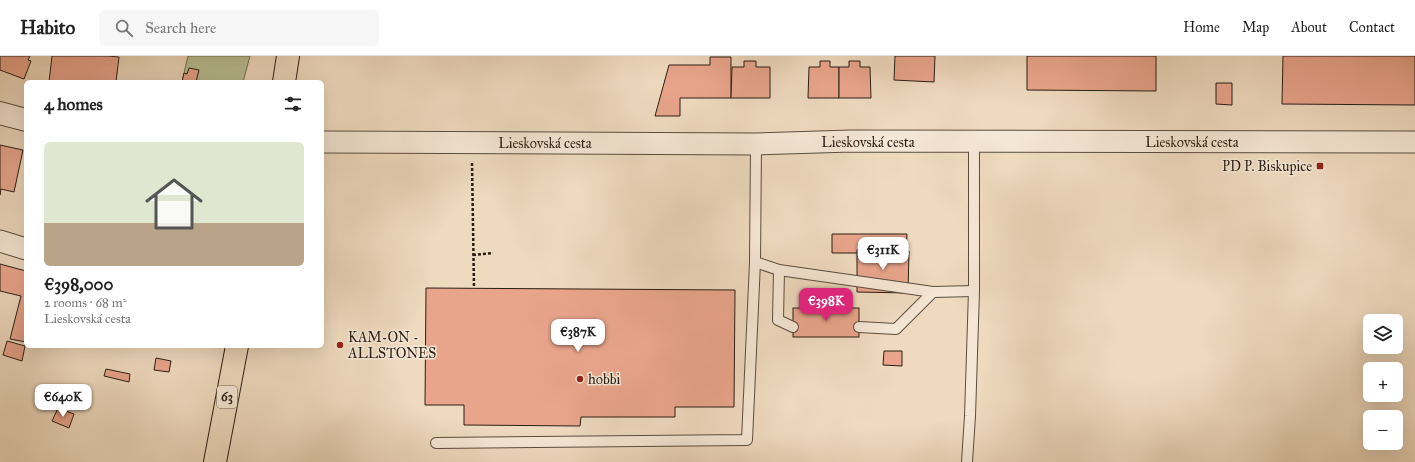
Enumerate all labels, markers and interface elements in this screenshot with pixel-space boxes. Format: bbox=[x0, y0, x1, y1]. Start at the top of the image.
search box bbox=[99, 10, 379, 46]
text: Habito bbox=[20, 16, 75, 39]
icon: search bbox=[113, 17, 135, 39]
text: Search here bbox=[145, 19, 216, 37]
text: Home bbox=[1183, 19, 1220, 36]
text: Map bbox=[1242, 19, 1269, 36]
text: About bbox=[1291, 19, 1327, 36]
text: Contact bbox=[1349, 19, 1395, 36]
icon: filters bbox=[282, 93, 304, 115]
text: 4 homes bbox=[44, 94, 103, 115]
street label: Lieskovská cesta bbox=[821, 134, 915, 151]
street label: Lieskovská cesta bbox=[1145, 134, 1239, 151]
street label: Lieskovská cesta bbox=[498, 135, 592, 152]
place label: PD P. Biskupice bbox=[1222, 158, 1312, 175]
marker: PD P. Biskupice bbox=[1315, 161, 1325, 171]
icon: home bbox=[138, 168, 210, 240]
pin: €311K bbox=[855, 237, 911, 271]
text: €311K bbox=[867, 242, 899, 258]
text: €398,000 bbox=[44, 274, 113, 295]
pin: €398K bbox=[798, 288, 854, 322]
text: €398K bbox=[808, 293, 844, 309]
text: 2 rooms · 68 m² bbox=[44, 295, 126, 311]
text: Lieskovská cesta bbox=[44, 311, 131, 327]
map controls bbox=[1363, 314, 1403, 450]
button: layers bbox=[1363, 314, 1403, 354]
pin: €387K bbox=[550, 319, 606, 353]
text: €387K bbox=[560, 324, 596, 340]
place label: KAM-ON - ALLSTONES bbox=[347, 329, 436, 362]
marker: KAM-ON - ALLSTONES bbox=[335, 340, 345, 350]
button: + bbox=[1363, 362, 1403, 402]
place label: hobbi bbox=[588, 371, 620, 388]
marker: hobbi bbox=[575, 374, 585, 384]
pin: €640K bbox=[35, 384, 91, 418]
road number: 63 bbox=[217, 386, 237, 408]
text: €640K bbox=[44, 389, 82, 405]
button: − bbox=[1363, 410, 1403, 450]

